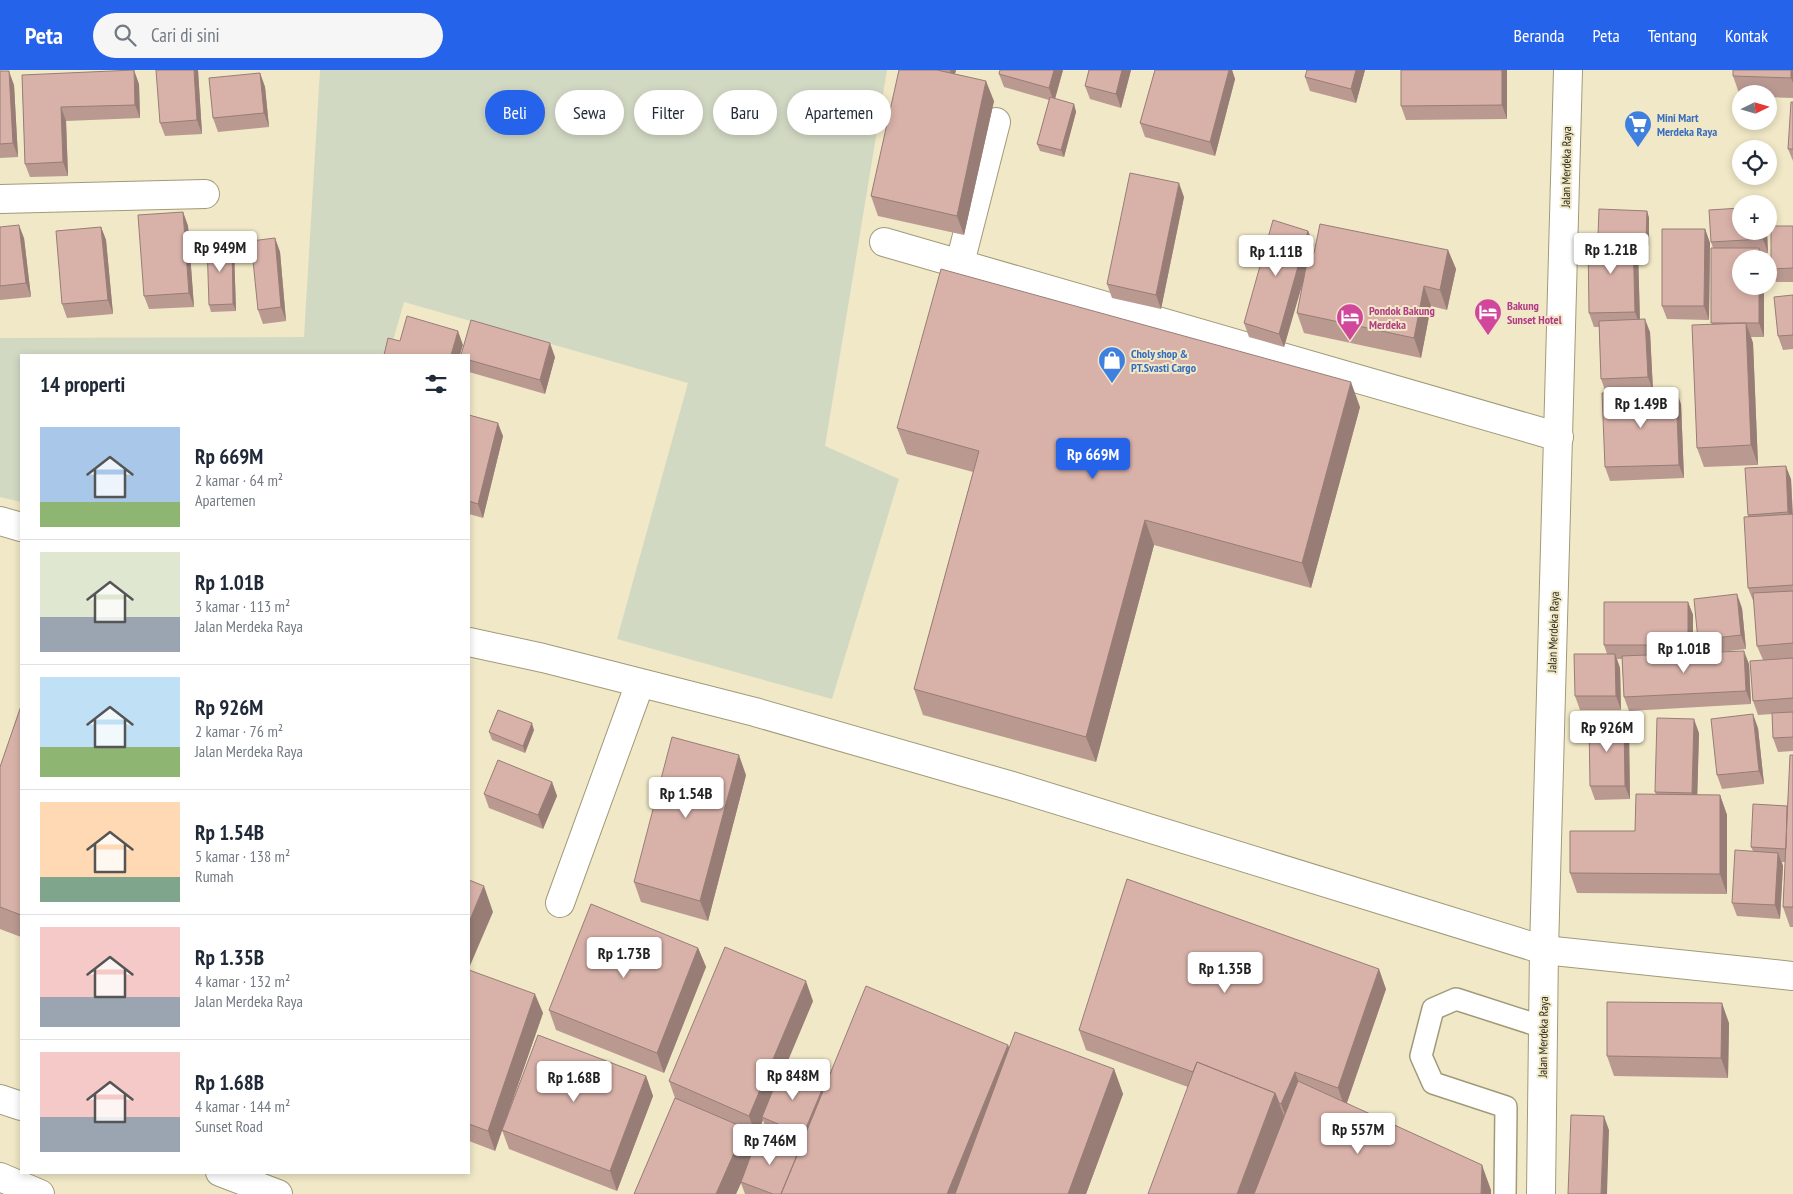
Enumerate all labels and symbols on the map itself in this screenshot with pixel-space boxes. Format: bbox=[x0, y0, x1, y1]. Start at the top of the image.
north arrow bbox=[1732, 85, 1778, 130]
supermarket icon: Mini Mart Merdeka Raya bbox=[1623, 109, 1653, 148]
place label: Mini Mart Merdeka Raya bbox=[1657, 110, 1717, 139]
street label: Jalan Merdeka Raya bbox=[1558, 126, 1574, 209]
pin: Rp 949M bbox=[174, 230, 266, 273]
pin: Rp 1.21B bbox=[1559, 232, 1663, 275]
pin: Rp 1.11B bbox=[1224, 234, 1328, 277]
hotel icon: Bakung Sunset Hotel bbox=[1473, 297, 1503, 336]
place label: Bakung Sunset Hotel bbox=[1507, 298, 1562, 327]
hotel icon: Pondok Bakung Merdeka bbox=[1335, 302, 1365, 341]
place label: Pondok Bakung Merdeka bbox=[1369, 303, 1435, 332]
shop icon: Choly shop & PT.Svasti Cargo bbox=[1097, 345, 1127, 384]
place label: Choly shop & PT.Svasti Cargo bbox=[1131, 346, 1197, 375]
pin: Rp 1.49B bbox=[1589, 386, 1693, 429]
pin: Rp 669M bbox=[1047, 438, 1139, 480]
street label: Jalan Merdeka Raya bbox=[1544, 591, 1562, 674]
pin: Rp 1.01B bbox=[1632, 632, 1736, 674]
pin: Rp 926M bbox=[1561, 710, 1653, 753]
pin: Rp 1.54B bbox=[634, 776, 738, 819]
pin: Rp 1.73B bbox=[572, 936, 676, 979]
pin: Rp 1.35B bbox=[1173, 952, 1277, 994]
street label: Jalan Merdeka Raya bbox=[1535, 996, 1551, 1079]
pin: Rp 848M bbox=[747, 1058, 839, 1101]
pin: Rp 1.68B bbox=[522, 1060, 626, 1103]
pin: Rp 557M bbox=[1312, 1112, 1404, 1155]
pin: Rp 746M bbox=[724, 1124, 816, 1166]

